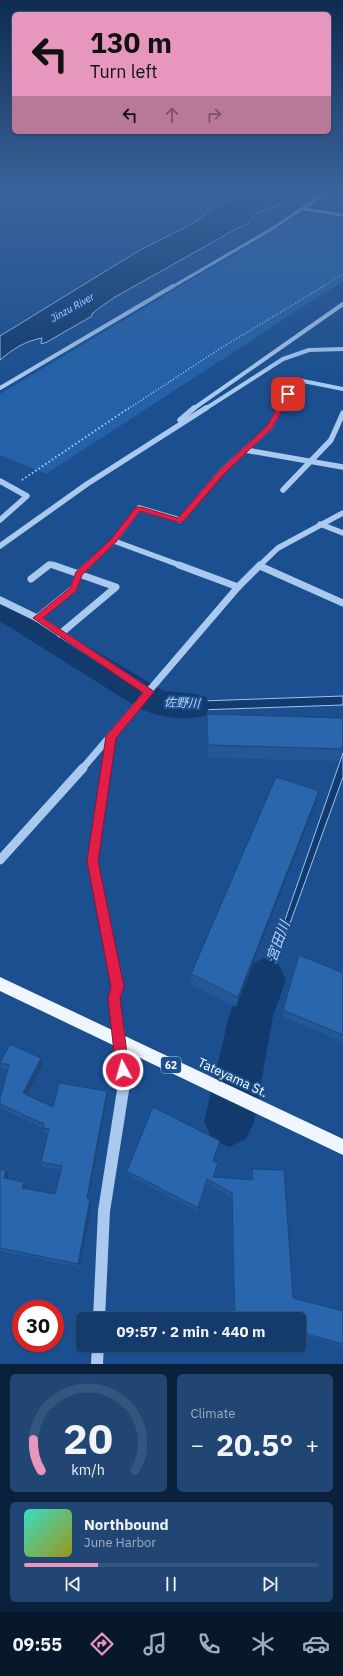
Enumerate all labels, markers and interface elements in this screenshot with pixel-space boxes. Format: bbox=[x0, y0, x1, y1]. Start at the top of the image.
text: 130 m bbox=[90, 24, 172, 61]
icon: left bbox=[24, 28, 76, 80]
text: Turn left bbox=[90, 60, 158, 83]
icon: left bbox=[119, 104, 141, 126]
icon: ahead bbox=[161, 104, 183, 126]
icon: right bbox=[203, 104, 225, 126]
water label: Jinzu River bbox=[48, 290, 97, 325]
pin bbox=[271, 377, 305, 411]
icon: arrive bbox=[277, 383, 299, 405]
water label: 佐野川 bbox=[164, 694, 202, 711]
water label: 宮田川 bbox=[262, 916, 294, 964]
position arrow bbox=[102, 1049, 144, 1091]
street label: Tateyama St. bbox=[195, 1054, 271, 1101]
road number: 62 bbox=[161, 1057, 181, 1073]
speed limit sign: 30 bbox=[12, 1300, 64, 1352]
text: 09:57 · 2 min · 440 m bbox=[117, 1322, 265, 1341]
text: Climate bbox=[191, 1405, 235, 1422]
text: 20 bbox=[63, 1411, 113, 1465]
text: 20.5° bbox=[216, 1425, 293, 1464]
text: − bbox=[191, 1430, 204, 1459]
text: + bbox=[306, 1430, 319, 1459]
text: km/h bbox=[71, 1460, 105, 1479]
text: Northbound bbox=[84, 1515, 169, 1534]
text: June Harbor bbox=[84, 1534, 156, 1551]
icon: previous bbox=[62, 1573, 84, 1595]
icon: pause bbox=[160, 1573, 182, 1595]
icon: next bbox=[259, 1573, 281, 1595]
icon: directions bbox=[88, 1630, 116, 1658]
icon: music bbox=[141, 1630, 169, 1658]
icon: phone bbox=[195, 1630, 223, 1658]
icon: climate bbox=[249, 1630, 277, 1658]
icon: car bbox=[302, 1630, 330, 1658]
text: 09:55 bbox=[13, 1633, 62, 1656]

